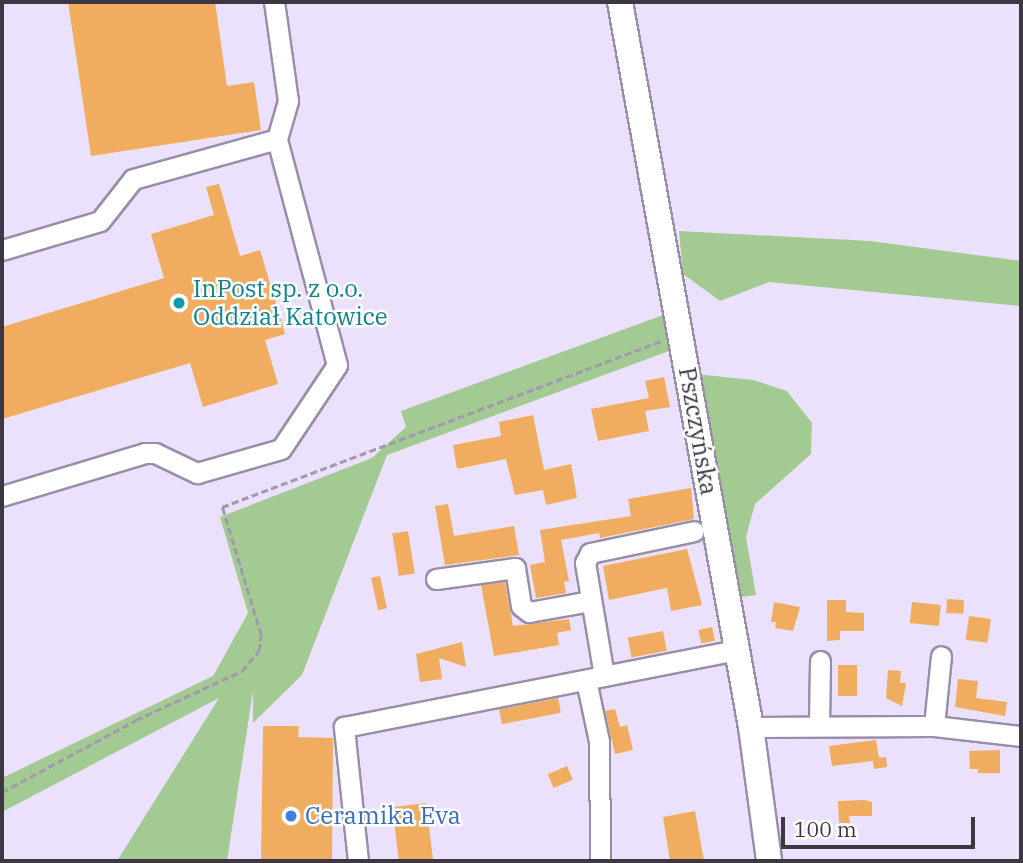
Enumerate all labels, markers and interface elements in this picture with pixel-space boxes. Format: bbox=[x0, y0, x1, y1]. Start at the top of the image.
place label: InPost sp. z o.o. Oddział Katowice bbox=[193, 275, 388, 331]
marker: InPost sp. z o.o. Oddział Katowice bbox=[171, 295, 187, 311]
street label: Pszczyńska bbox=[673, 365, 723, 497]
place label: Ceramika Eva bbox=[305, 802, 461, 830]
scale bar bbox=[785, 804, 979, 848]
marker: Ceramika Eva bbox=[283, 808, 299, 824]
text: 100 m bbox=[794, 815, 857, 843]

